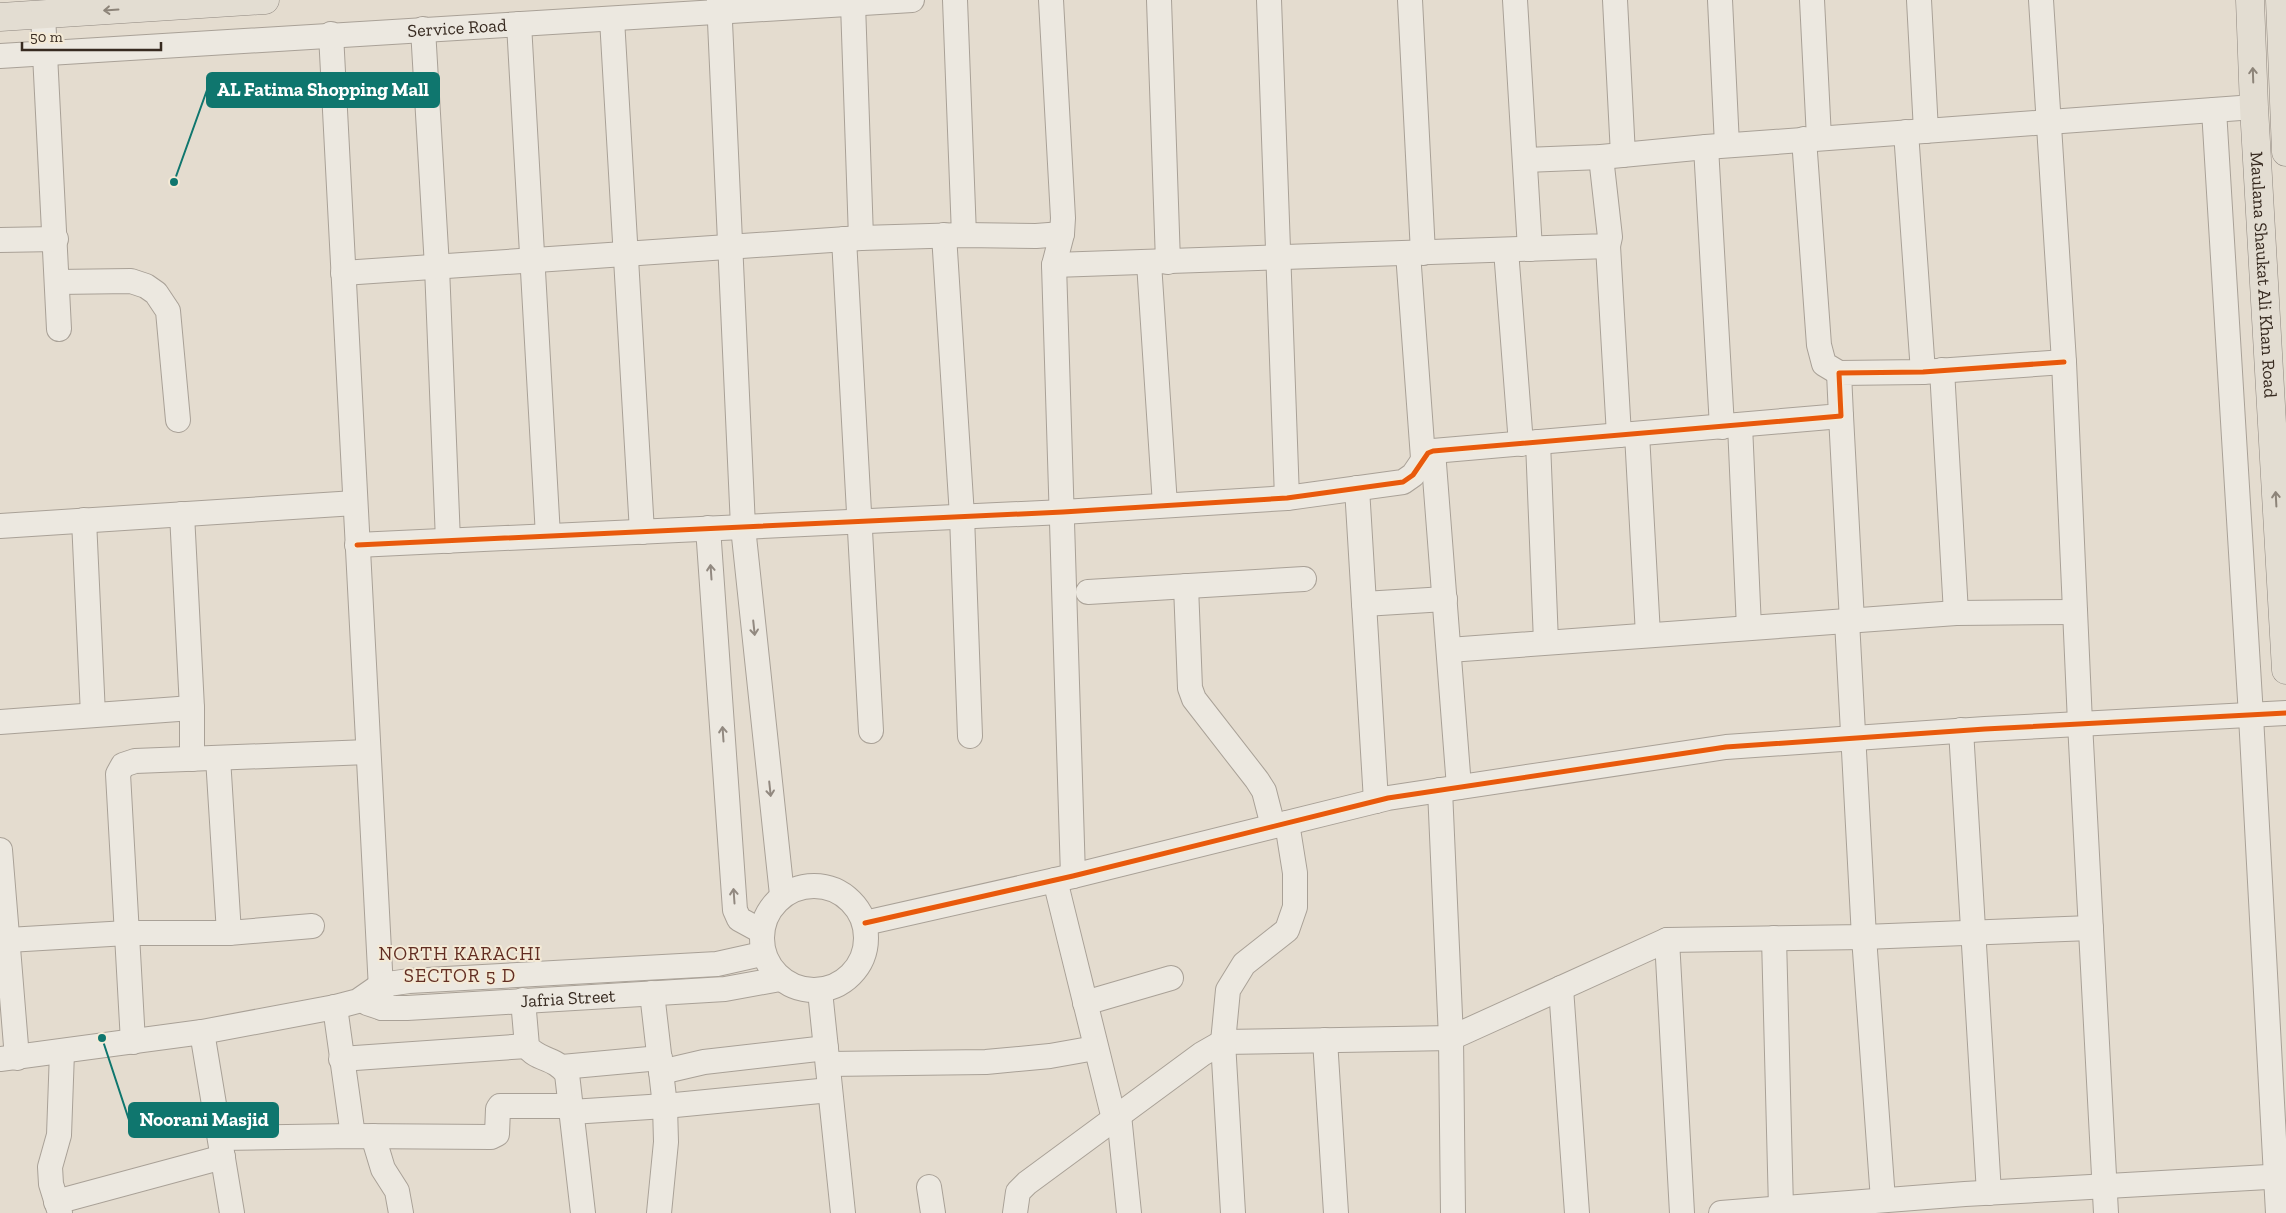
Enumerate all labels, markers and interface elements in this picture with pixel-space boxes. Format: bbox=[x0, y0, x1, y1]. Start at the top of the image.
one-way arrow bbox=[103, 6, 119, 15]
street label: Service Road bbox=[407, 14, 508, 42]
scale bar bbox=[22, 20, 161, 52]
text: 50 m bbox=[30, 28, 63, 46]
one-way arrow bbox=[2248, 67, 2257, 83]
callout: AL Fatima Shopping Mall bbox=[207, 73, 439, 107]
text: AL Fatima Shopping Mall bbox=[217, 78, 430, 101]
street label: Maulana Shaukat Ali Khan Road bbox=[2246, 151, 2282, 399]
one-way arrow bbox=[2272, 491, 2281, 507]
one-way arrow bbox=[707, 564, 716, 580]
one-way arrow bbox=[749, 619, 758, 635]
one-way arrow bbox=[718, 726, 727, 742]
one-way arrow bbox=[766, 781, 775, 797]
one-way arrow bbox=[730, 888, 739, 904]
district label: NORTH KARACHI SECTOR 5 D bbox=[378, 942, 542, 987]
street label: Jafria Street bbox=[520, 985, 616, 1012]
callout: Noorani Masjid bbox=[129, 1103, 278, 1137]
text: Noorani Masjid bbox=[139, 1108, 269, 1131]

